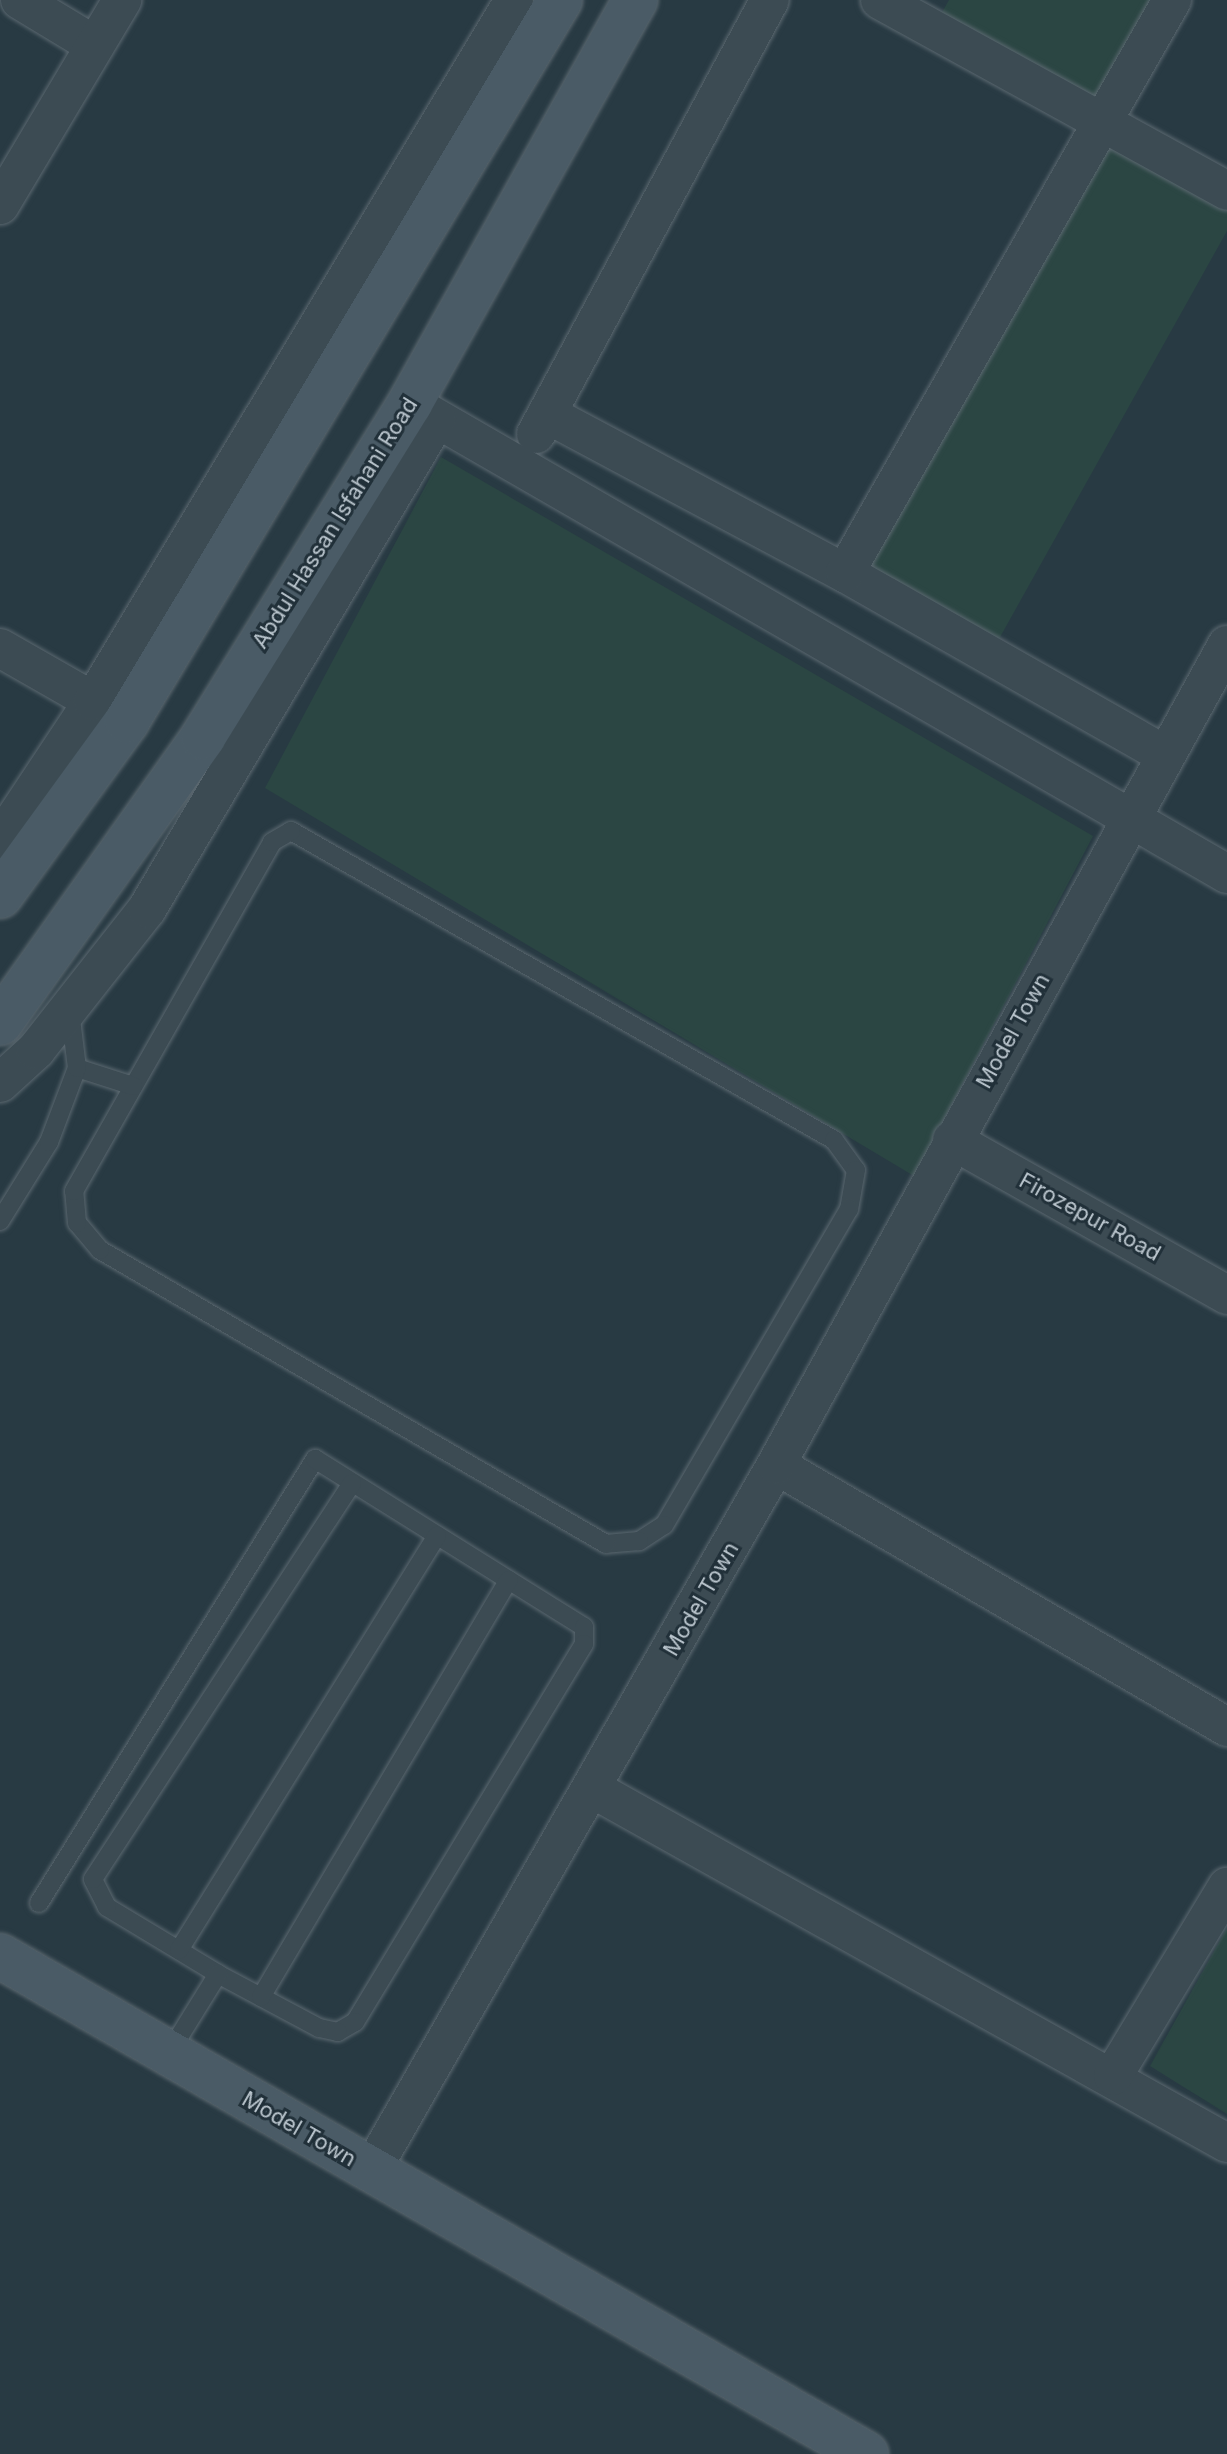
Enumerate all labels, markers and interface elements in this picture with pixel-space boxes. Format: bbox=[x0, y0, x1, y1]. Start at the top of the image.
street label: Abdul Hassan Isfahani Road bbox=[247, 393, 423, 653]
street label: Model Town bbox=[971, 969, 1055, 1093]
street label: Firozepur Road bbox=[1015, 1167, 1165, 1267]
street label: Model Town bbox=[658, 1537, 744, 1661]
street label: Model Town bbox=[237, 2086, 361, 2172]

